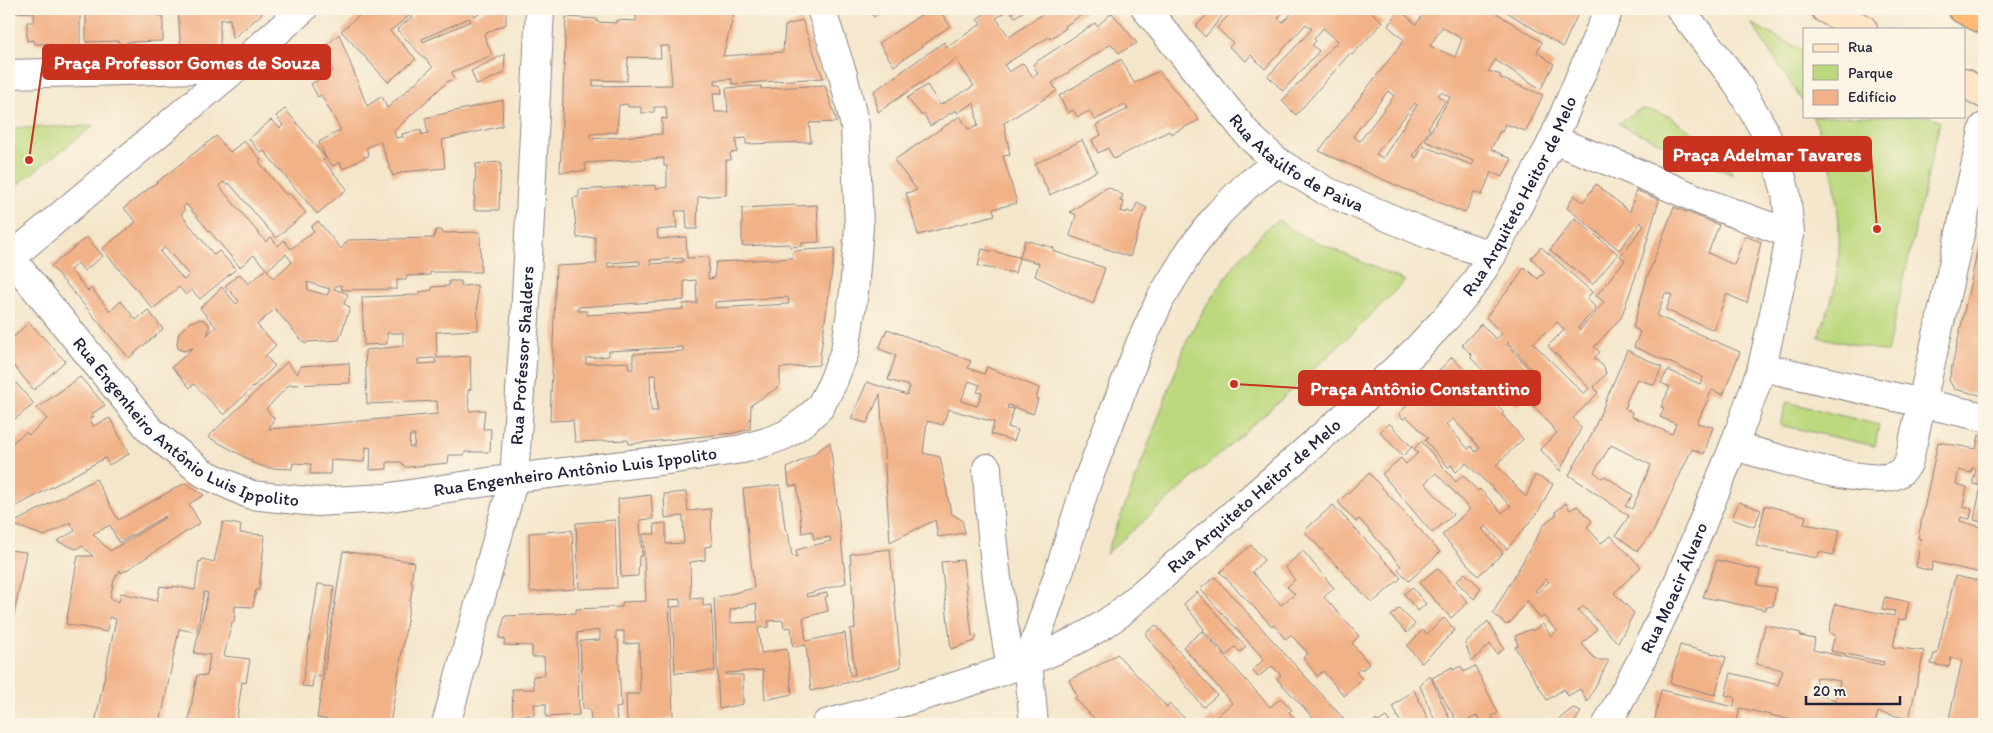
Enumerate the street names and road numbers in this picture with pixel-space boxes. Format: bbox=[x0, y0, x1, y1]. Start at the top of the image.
street label: Rua Arquiteto Heitor de Melo bbox=[1457, 93, 1582, 301]
street label: Rua Ataúlfo de Paiva bbox=[1224, 109, 1367, 217]
street label: Rua Professor Shalders bbox=[505, 265, 539, 446]
street label: Rua Engenheiro Antônio Luis Ippolito bbox=[68, 333, 300, 511]
street label: Rua Arquiteto Heitor de Melo bbox=[1163, 414, 1346, 578]
street label: Rua Engenheiro Antônio Luis Ippolito bbox=[432, 442, 718, 501]
street label: Rua Moacir Álvaro bbox=[1635, 519, 1712, 657]

